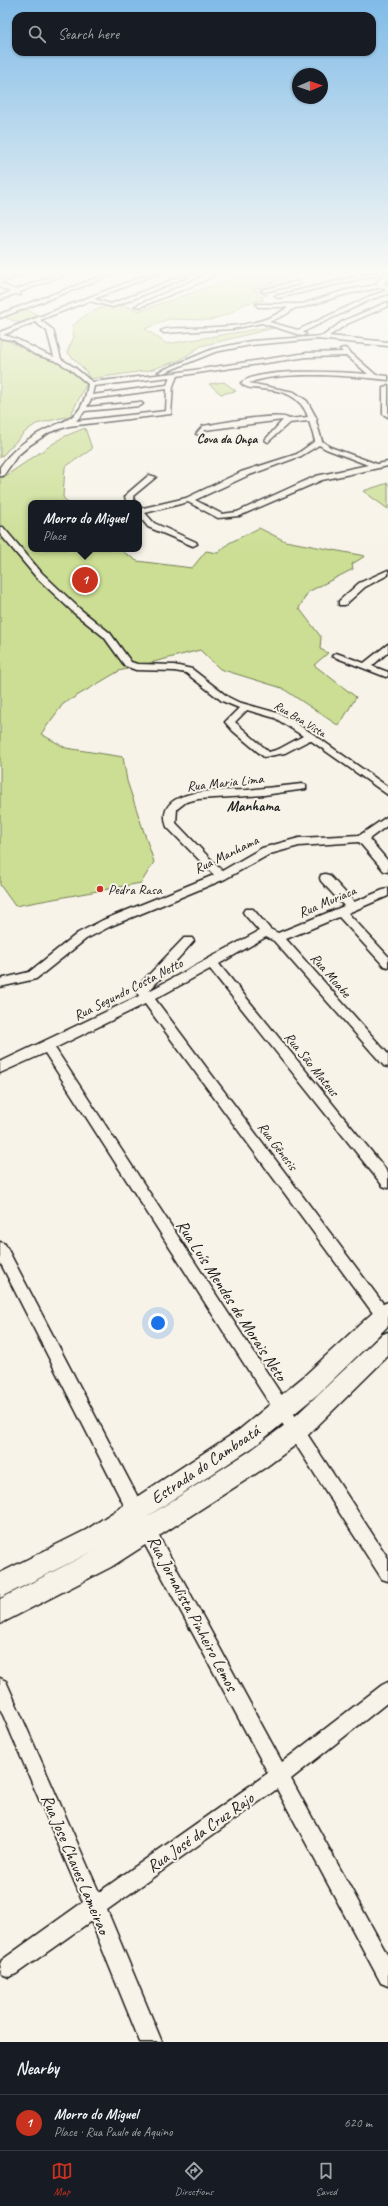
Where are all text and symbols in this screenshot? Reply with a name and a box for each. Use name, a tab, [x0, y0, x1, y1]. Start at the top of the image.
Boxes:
search box	[12, 12, 376, 56]
icon: search	[26, 23, 48, 45]
text: Search here	[58, 25, 119, 44]
north arrow	[292, 68, 328, 104]
district label: Cova da Onça	[197, 431, 258, 447]
popup	[28, 500, 142, 552]
text: Morro do Miguel	[43, 509, 127, 528]
text: Place	[43, 528, 66, 544]
pin: 1	[72, 565, 98, 595]
street label: Rua Boa Vista	[271, 697, 330, 741]
street label: Rua Maria Lima	[186, 770, 265, 795]
district label: Manhama	[227, 797, 281, 816]
street label: Rua Manhama	[191, 831, 262, 877]
place label: Pedra Rasa	[108, 881, 163, 898]
street label: Rua Muriaca	[296, 881, 360, 921]
marker: Pedra Rasa	[95, 884, 105, 894]
street label: Rua Moabe	[307, 950, 355, 1002]
street label: Rua Segundo Costa Netto	[71, 954, 187, 1024]
street label: Rua São Mateus	[281, 1029, 343, 1101]
street label: Rua Gênesis	[254, 1119, 302, 1175]
street label: Rua Luís Mendes de Morais Neto	[172, 1216, 293, 1387]
your location	[148, 1313, 168, 1333]
street label: Estrada do Camboatá	[147, 1419, 265, 1509]
street label: Rua Jornalista Pinheiro Lemos	[143, 1532, 243, 1696]
street label: Rua José da Cruz Rajo	[143, 1787, 259, 1877]
street label: Rua Jose Chaves Lameirao	[37, 1791, 115, 1939]
text: Nearby	[16, 2058, 59, 2079]
text: Morro do Miguel	[54, 2105, 138, 2124]
text: 1	[26, 2115, 32, 2131]
text: 620 m	[344, 2115, 372, 2131]
text: Place · Rua Paulo de Aquino	[54, 2124, 173, 2140]
tab: Map	[51, 2160, 73, 2198]
tab: Directions	[175, 2160, 213, 2198]
tab: Saved	[315, 2160, 337, 2198]

